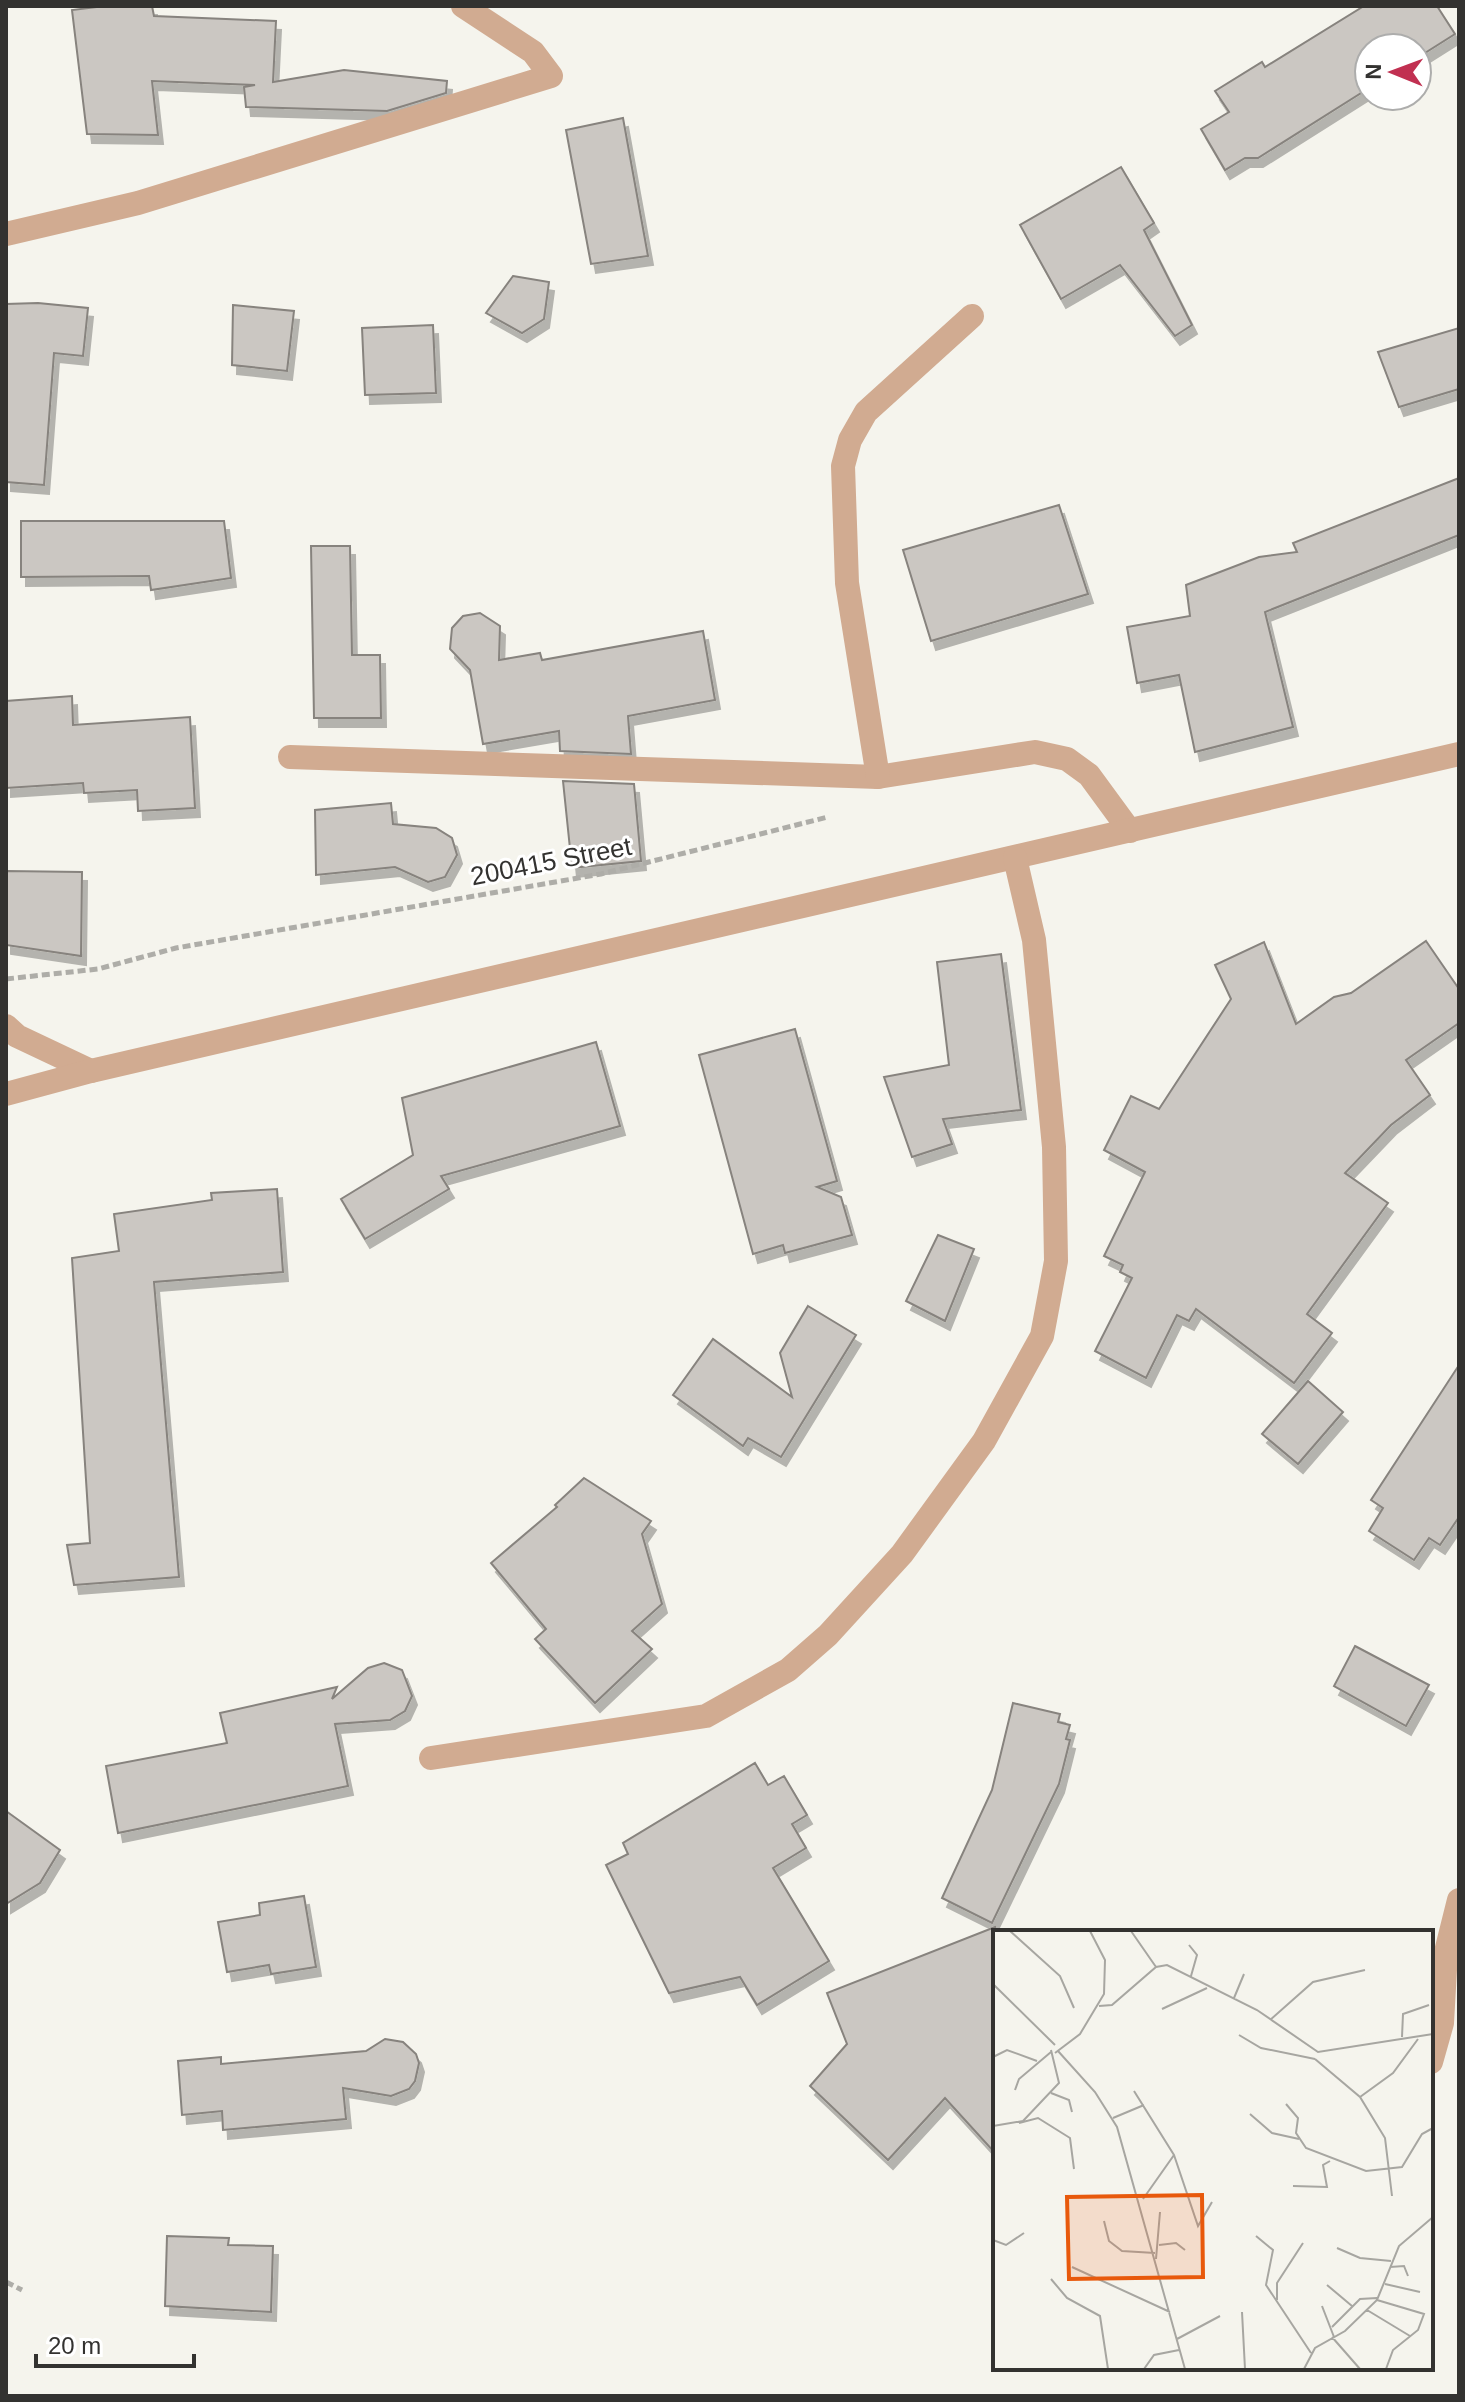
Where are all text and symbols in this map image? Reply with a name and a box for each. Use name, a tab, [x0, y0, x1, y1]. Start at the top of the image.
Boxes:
north arrow	[1353, 32, 1433, 112]
text: N	[1361, 63, 1386, 80]
street label: 200415 Street	[468, 831, 635, 891]
inset map	[993, 1930, 1433, 2370]
scale bar	[36, 2318, 194, 2368]
text: 20 m	[48, 2332, 101, 2359]

